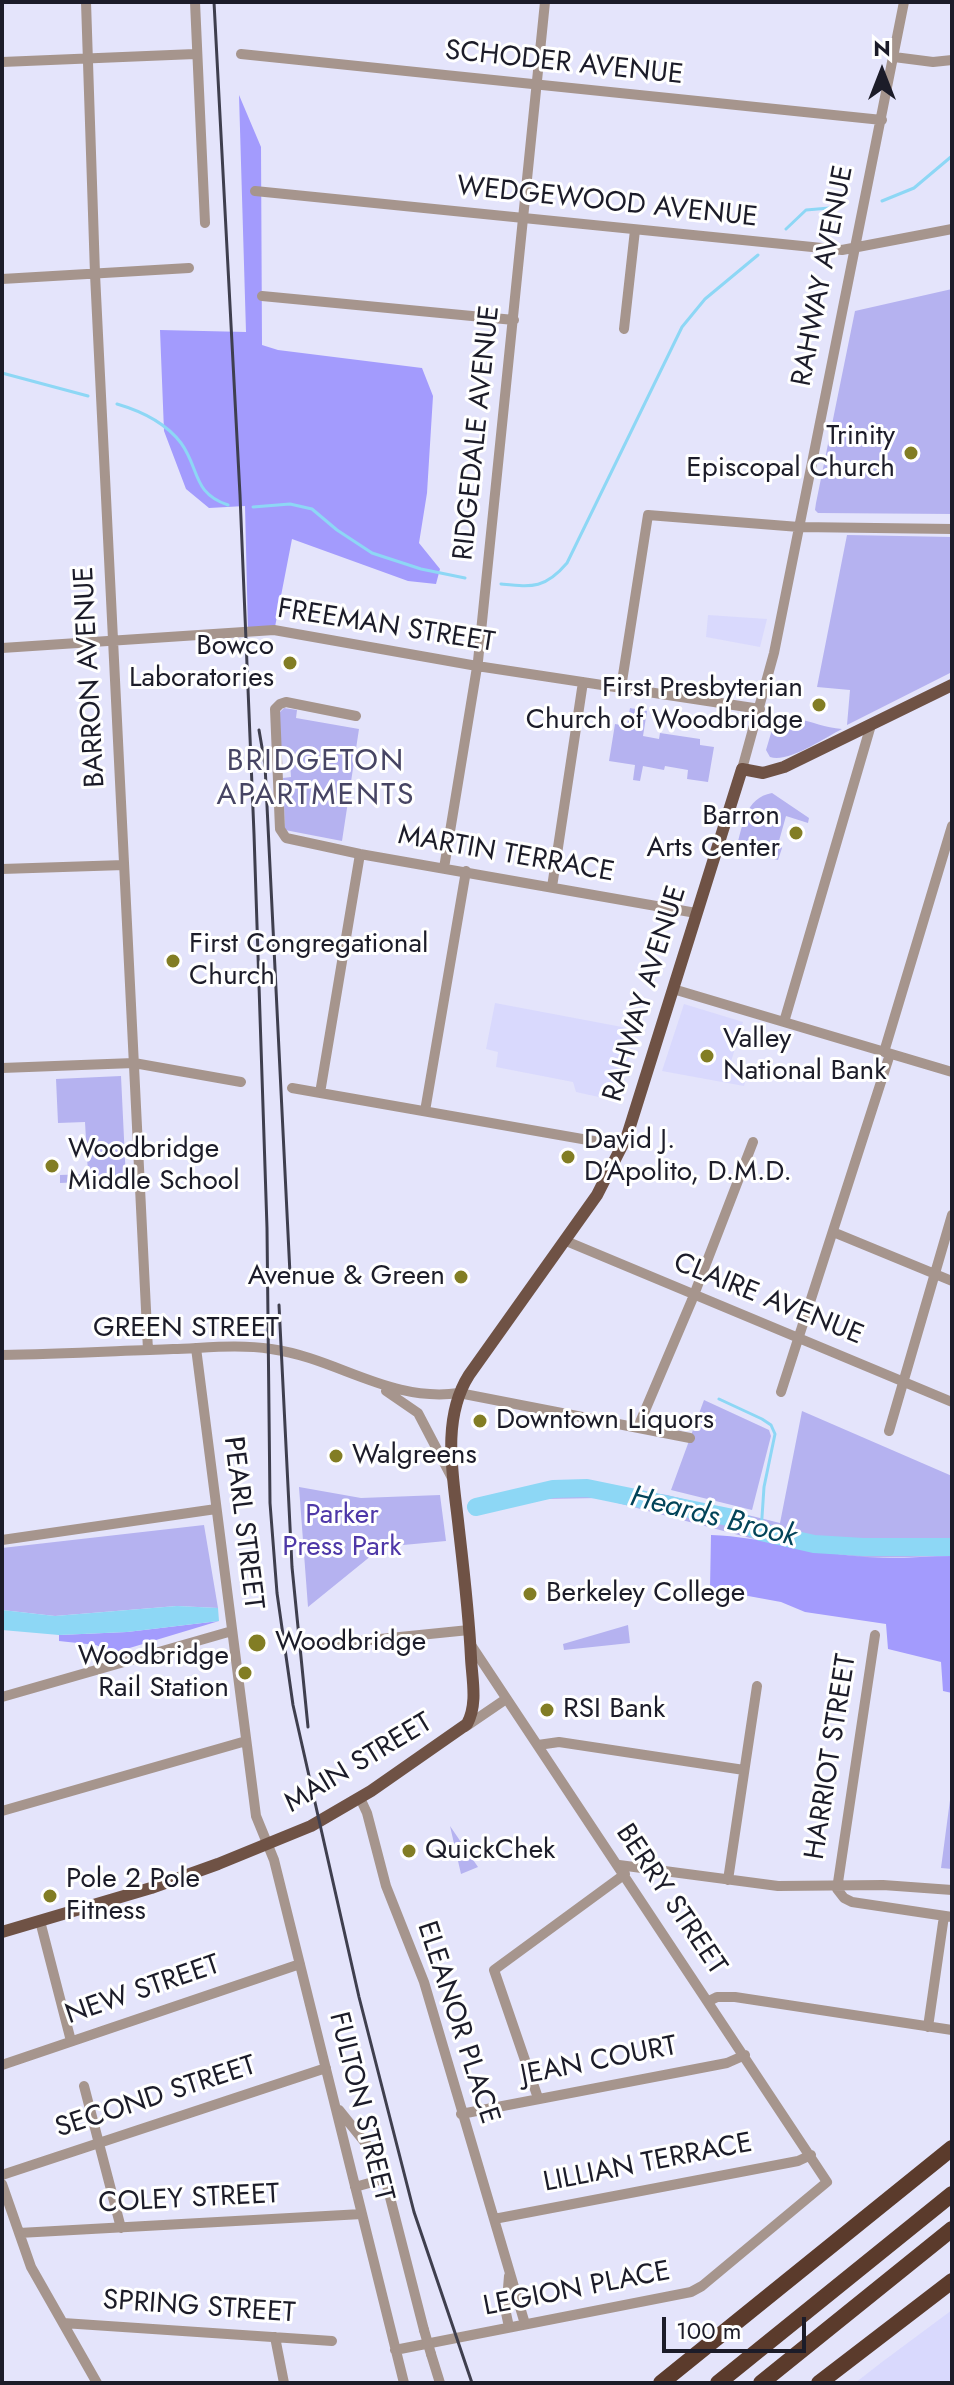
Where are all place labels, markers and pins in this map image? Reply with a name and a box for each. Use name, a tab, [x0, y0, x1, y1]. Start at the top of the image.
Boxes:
place label: Trinity Episcopal Church	[686, 420, 895, 486]
marker: Trinity Episcopal Church	[902, 444, 920, 462]
place label: Bowco Laboratories	[129, 630, 274, 696]
marker: Bowco Laboratories	[281, 654, 299, 672]
place label: First Presbyterian Church of Woodbridge	[526, 672, 803, 738]
marker: First Presbyterian Church of Woodbridge	[810, 696, 828, 714]
place label: Barron Arts Center	[646, 800, 780, 866]
marker: Barron Arts Center	[787, 824, 805, 842]
place label: First Congregational Church	[189, 928, 428, 994]
marker: First Congregational Church	[164, 952, 182, 970]
place label: Valley National Bank	[723, 1023, 887, 1089]
marker: Valley National Bank	[698, 1047, 716, 1065]
place label: David J. D’Apolito, D.M.D.	[584, 1124, 792, 1190]
place label: Woodbridge Middle School	[68, 1133, 240, 1199]
marker: David J. D’Apolito, D.M.D.	[559, 1148, 577, 1166]
marker: Woodbridge Middle School	[43, 1157, 61, 1175]
place label: Avenue & Green	[248, 1260, 445, 1294]
marker: Avenue & Green	[452, 1268, 470, 1286]
place label: Downtown Liquors	[496, 1404, 714, 1438]
marker: Downtown Liquors	[471, 1412, 489, 1430]
place label: Walgreens	[352, 1439, 477, 1473]
marker: Walgreens	[327, 1447, 345, 1465]
place label: Berkeley College	[546, 1577, 745, 1611]
marker: Berkeley College	[521, 1585, 539, 1603]
place label: Woodbridge	[275, 1626, 426, 1660]
marker: Woodbridge	[246, 1632, 268, 1654]
place label: Woodbridge Rail Station	[78, 1640, 229, 1706]
marker: Woodbridge Rail Station	[236, 1664, 254, 1682]
place label: RSI Bank	[563, 1693, 665, 1727]
marker: RSI Bank	[538, 1701, 556, 1719]
place label: QuickChek	[425, 1834, 555, 1868]
marker: QuickChek	[400, 1842, 418, 1860]
place label: Pole 2 Pole Fitness	[66, 1863, 200, 1929]
marker: Pole 2 Pole Fitness	[41, 1887, 59, 1905]

